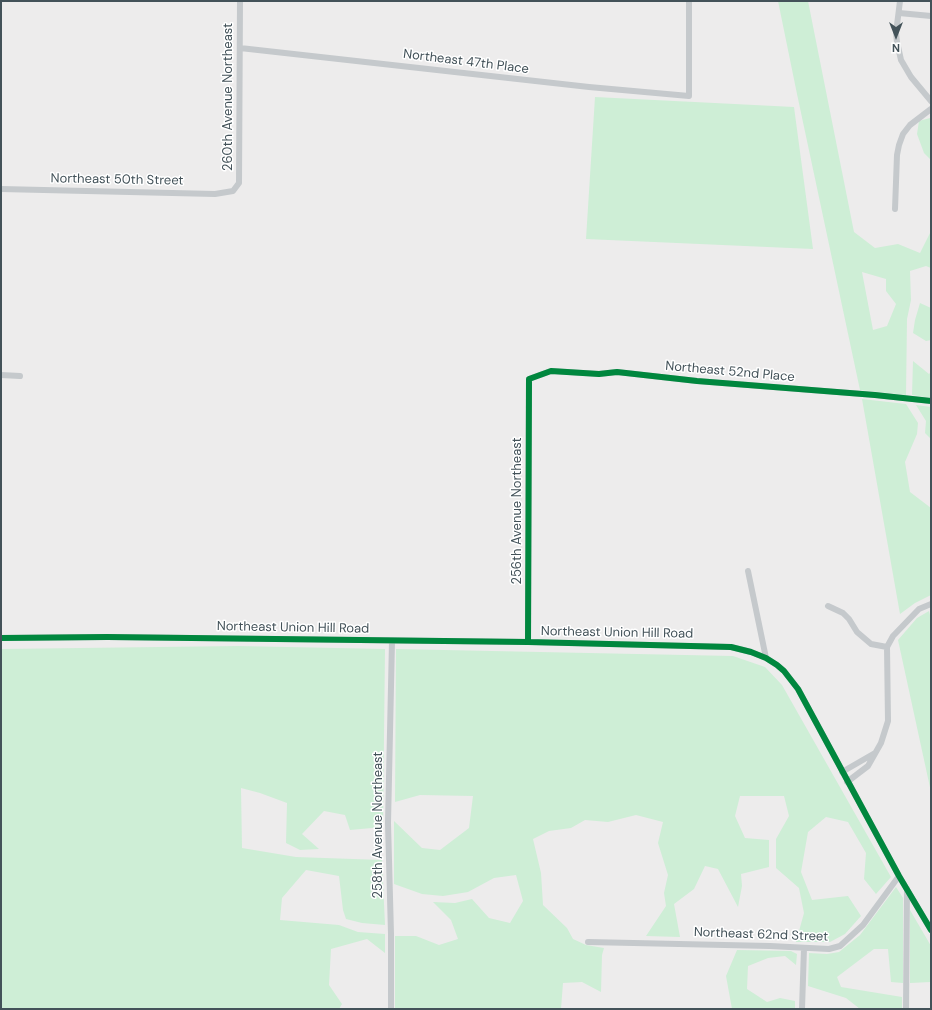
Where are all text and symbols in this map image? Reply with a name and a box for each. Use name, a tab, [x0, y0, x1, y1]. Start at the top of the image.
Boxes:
north arrow	[876, 16, 916, 56]
street label: 260th Avenue Northeast	[221, 23, 237, 171]
text: N	[892, 41, 900, 55]
street label: Northeast 47th Place	[402, 47, 530, 77]
street label: Northeast 50th Street	[50, 171, 184, 189]
street label: Northeast 52nd Place	[665, 359, 795, 385]
street label: 256th Avenue Northeast	[510, 437, 526, 585]
street label: Northeast Union Hill Road	[217, 619, 369, 637]
street label: Northeast Union Hill Road	[541, 624, 693, 642]
street label: 258th Avenue Northeast	[371, 752, 387, 898]
street label: Northeast 62nd Street	[693, 925, 829, 945]

